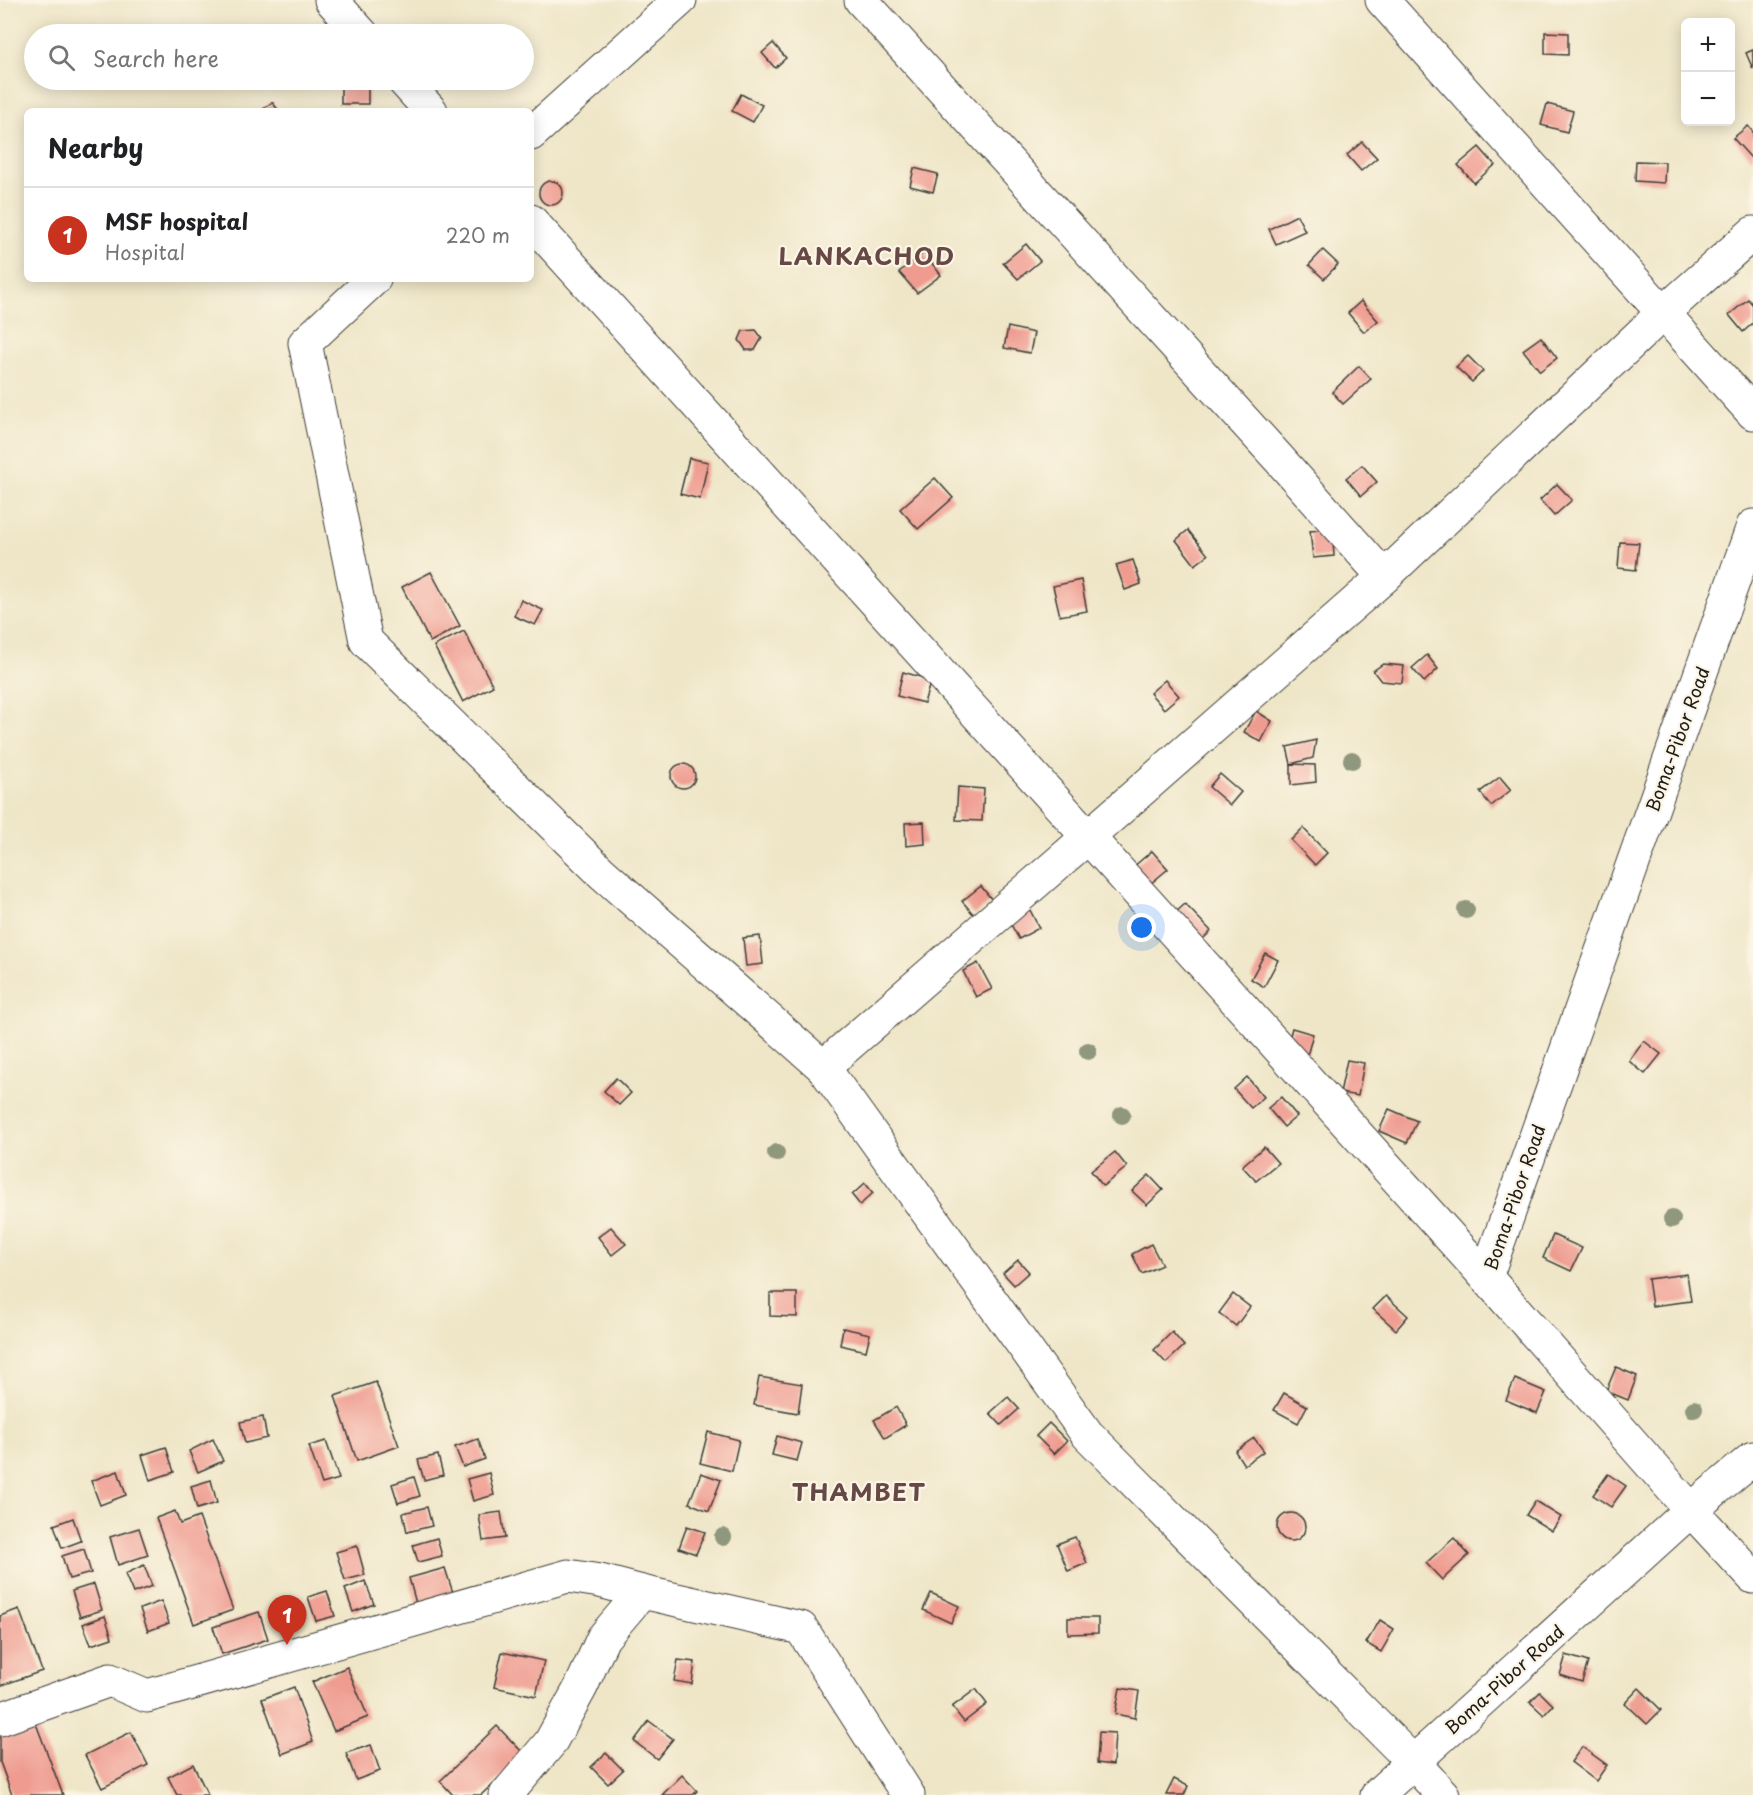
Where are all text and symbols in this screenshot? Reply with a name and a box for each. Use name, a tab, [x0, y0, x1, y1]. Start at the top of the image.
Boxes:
map controls	[1681, 18, 1735, 126]
button: +	[1681, 18, 1735, 72]
search box	[24, 24, 534, 90]
icon: search	[45, 41, 78, 74]
text: Search here	[93, 41, 219, 74]
button: −	[1681, 72, 1735, 126]
text: Nearby	[48, 128, 143, 167]
text: MSF hospital	[105, 204, 248, 237]
text: 1	[63, 220, 72, 250]
text: 220 m	[446, 220, 510, 250]
text: Hospital	[105, 237, 185, 267]
district label: LANKACHOD	[779, 237, 955, 273]
street label: Boma-Pibor Road	[1638, 663, 1716, 815]
your location	[1127, 913, 1156, 942]
street label: Boma-Pibor Road	[1476, 1120, 1552, 1274]
district label: THAMBET	[792, 1473, 926, 1509]
pin: 1	[268, 1596, 306, 1645]
street label: Boma-Pibor Road	[1438, 1618, 1570, 1740]

